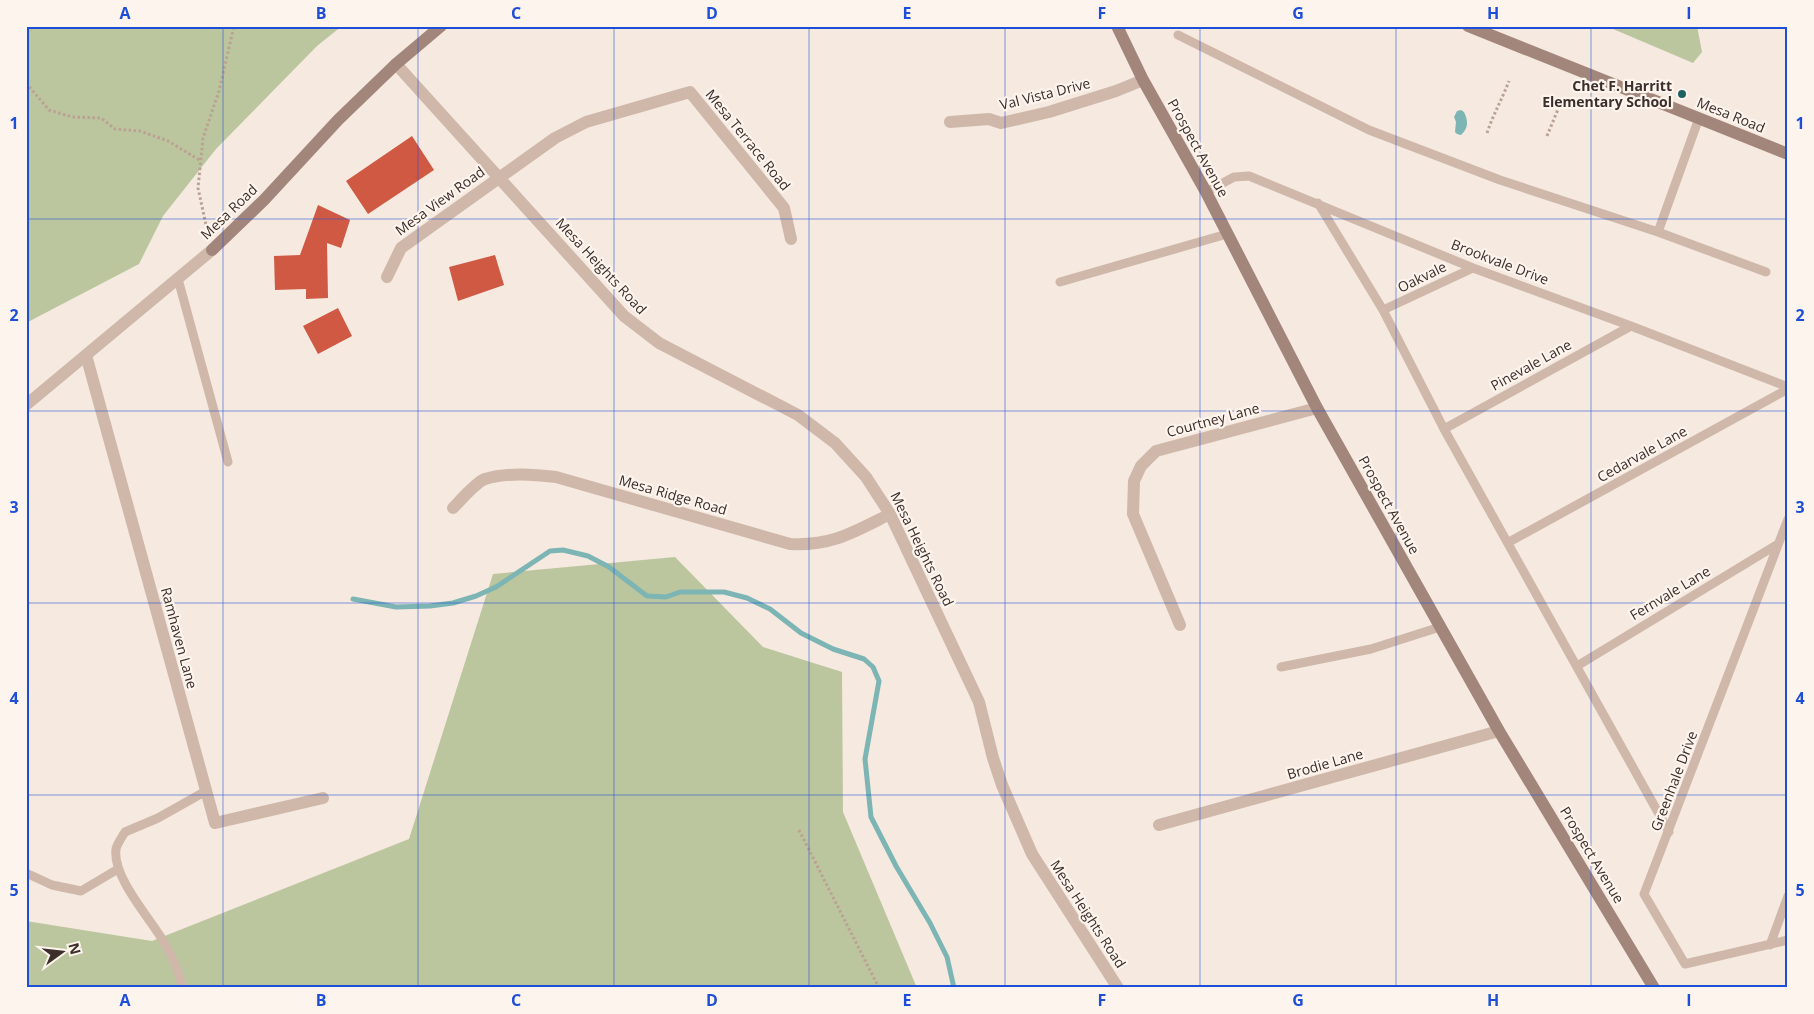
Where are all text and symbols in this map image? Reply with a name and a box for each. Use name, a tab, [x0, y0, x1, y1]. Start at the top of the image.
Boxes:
text: A	[119, 2, 131, 24]
text: B	[316, 2, 326, 24]
text: C	[511, 2, 521, 24]
text: D	[706, 2, 718, 24]
text: E	[903, 2, 912, 24]
text: F	[1098, 2, 1106, 24]
text: G	[1292, 2, 1304, 24]
text: H	[1487, 2, 1499, 24]
text: I	[1686, 2, 1692, 24]
street label: Val Vista Drive	[998, 73, 1092, 114]
place label: Chet F. Harritt Elementary School	[1542, 76, 1672, 111]
street label: Mesa Terrace Road	[702, 85, 795, 194]
marker: Chet F. Harritt Elementary School	[1676, 88, 1688, 100]
street label: Mesa Road	[1694, 92, 1768, 137]
street label: Prospect Avenue	[1164, 95, 1233, 200]
text: 1	[9, 112, 19, 134]
text: 1	[1795, 112, 1805, 134]
street label: Mesa View Road	[391, 162, 488, 239]
street label: Mesa Road	[196, 180, 261, 243]
street label: Mesa Heights Road	[552, 213, 651, 318]
street label: Brookvale Drive	[1449, 234, 1552, 289]
street label: Oakvale	[1394, 257, 1450, 297]
text: 2	[9, 304, 19, 326]
text: 2	[1795, 304, 1805, 326]
street label: Pinevale Lane	[1487, 334, 1575, 395]
street label: Courtney Lane	[1164, 398, 1261, 441]
street label: Cedarvale Lane	[1593, 421, 1690, 486]
street label: Prospect Avenue	[1355, 452, 1424, 557]
street label: Mesa Ridge Road	[617, 470, 729, 519]
street label: Mesa Heights Road	[886, 488, 958, 609]
text: 3	[9, 496, 19, 518]
text: 3	[1795, 496, 1805, 518]
street label: Fernvale Lane	[1626, 561, 1714, 624]
street label: Ramhaven Lane	[157, 585, 202, 691]
text: 4	[9, 687, 19, 709]
text: 4	[1795, 687, 1805, 709]
street label: Greenhale Drive	[1646, 728, 1701, 834]
street label: Brodie Lane	[1285, 744, 1365, 783]
street label: Prospect Avenue	[1556, 803, 1629, 907]
street label: Mesa Heights Road	[1046, 856, 1130, 971]
text: 5	[9, 879, 19, 901]
text: 5	[1795, 879, 1805, 901]
north arrow	[38, 926, 88, 976]
text: N	[64, 941, 86, 956]
text: A	[119, 989, 131, 1011]
text: B	[316, 989, 326, 1011]
text: C	[511, 989, 521, 1011]
text: D	[706, 989, 718, 1011]
text: E	[903, 989, 912, 1011]
text: F	[1098, 989, 1106, 1011]
text: G	[1292, 989, 1304, 1011]
text: H	[1487, 989, 1499, 1011]
text: I	[1686, 989, 1692, 1011]

